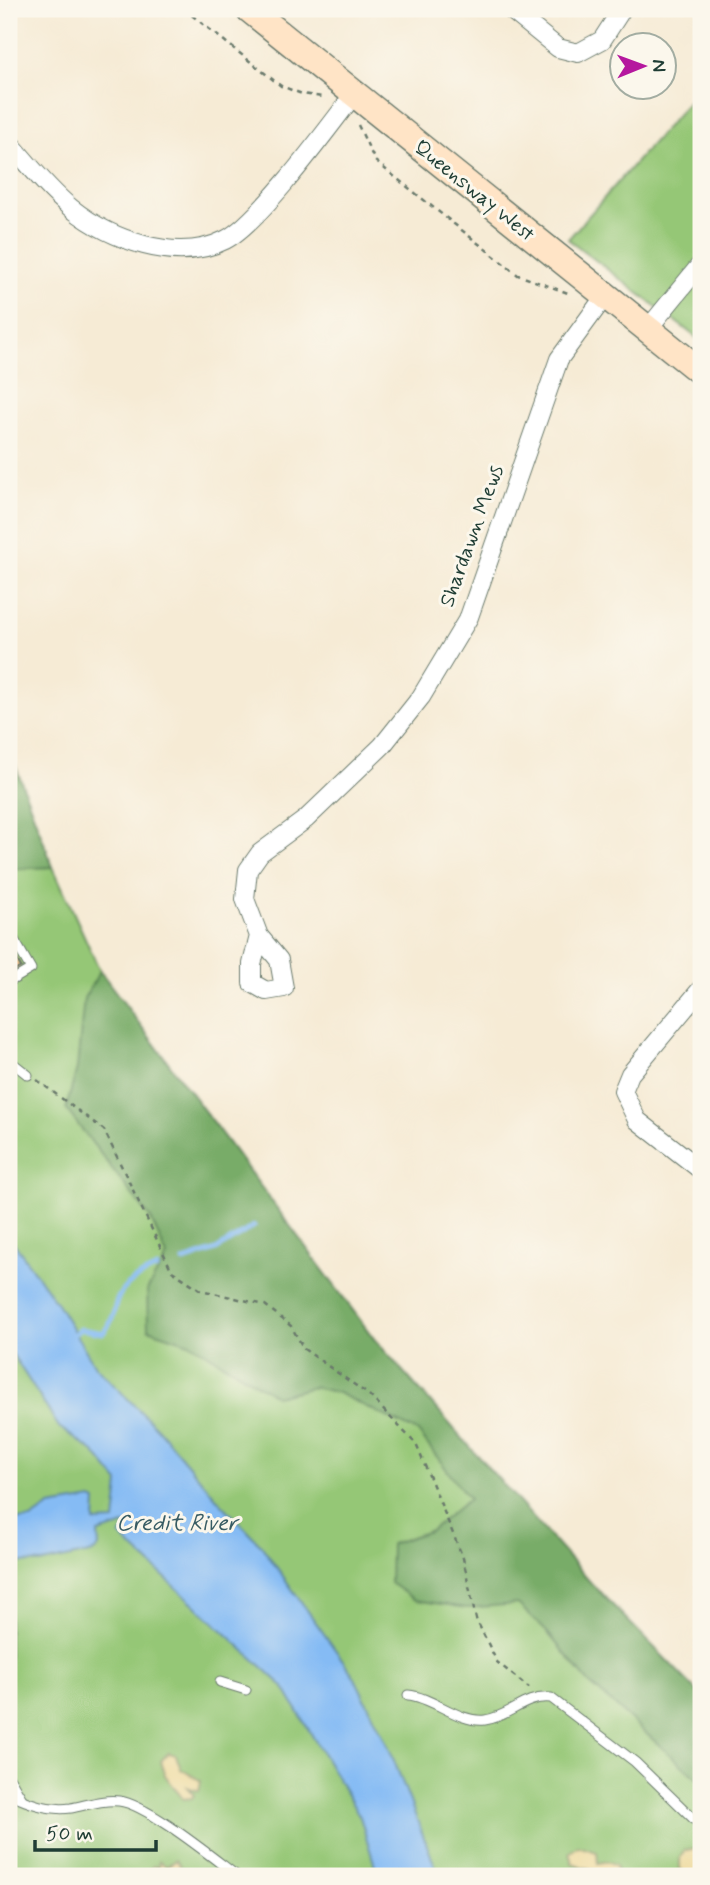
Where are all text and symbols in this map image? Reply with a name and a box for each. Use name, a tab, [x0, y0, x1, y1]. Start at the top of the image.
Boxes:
north arrow	[608, 32, 678, 102]
text: N	[646, 59, 671, 72]
street label: Queensway West	[408, 134, 541, 249]
street label: Shardawn Mews	[433, 461, 511, 611]
water label: Credit River	[116, 1509, 240, 1539]
scale bar	[35, 1808, 156, 1852]
text: 50 m	[46, 1820, 93, 1848]

